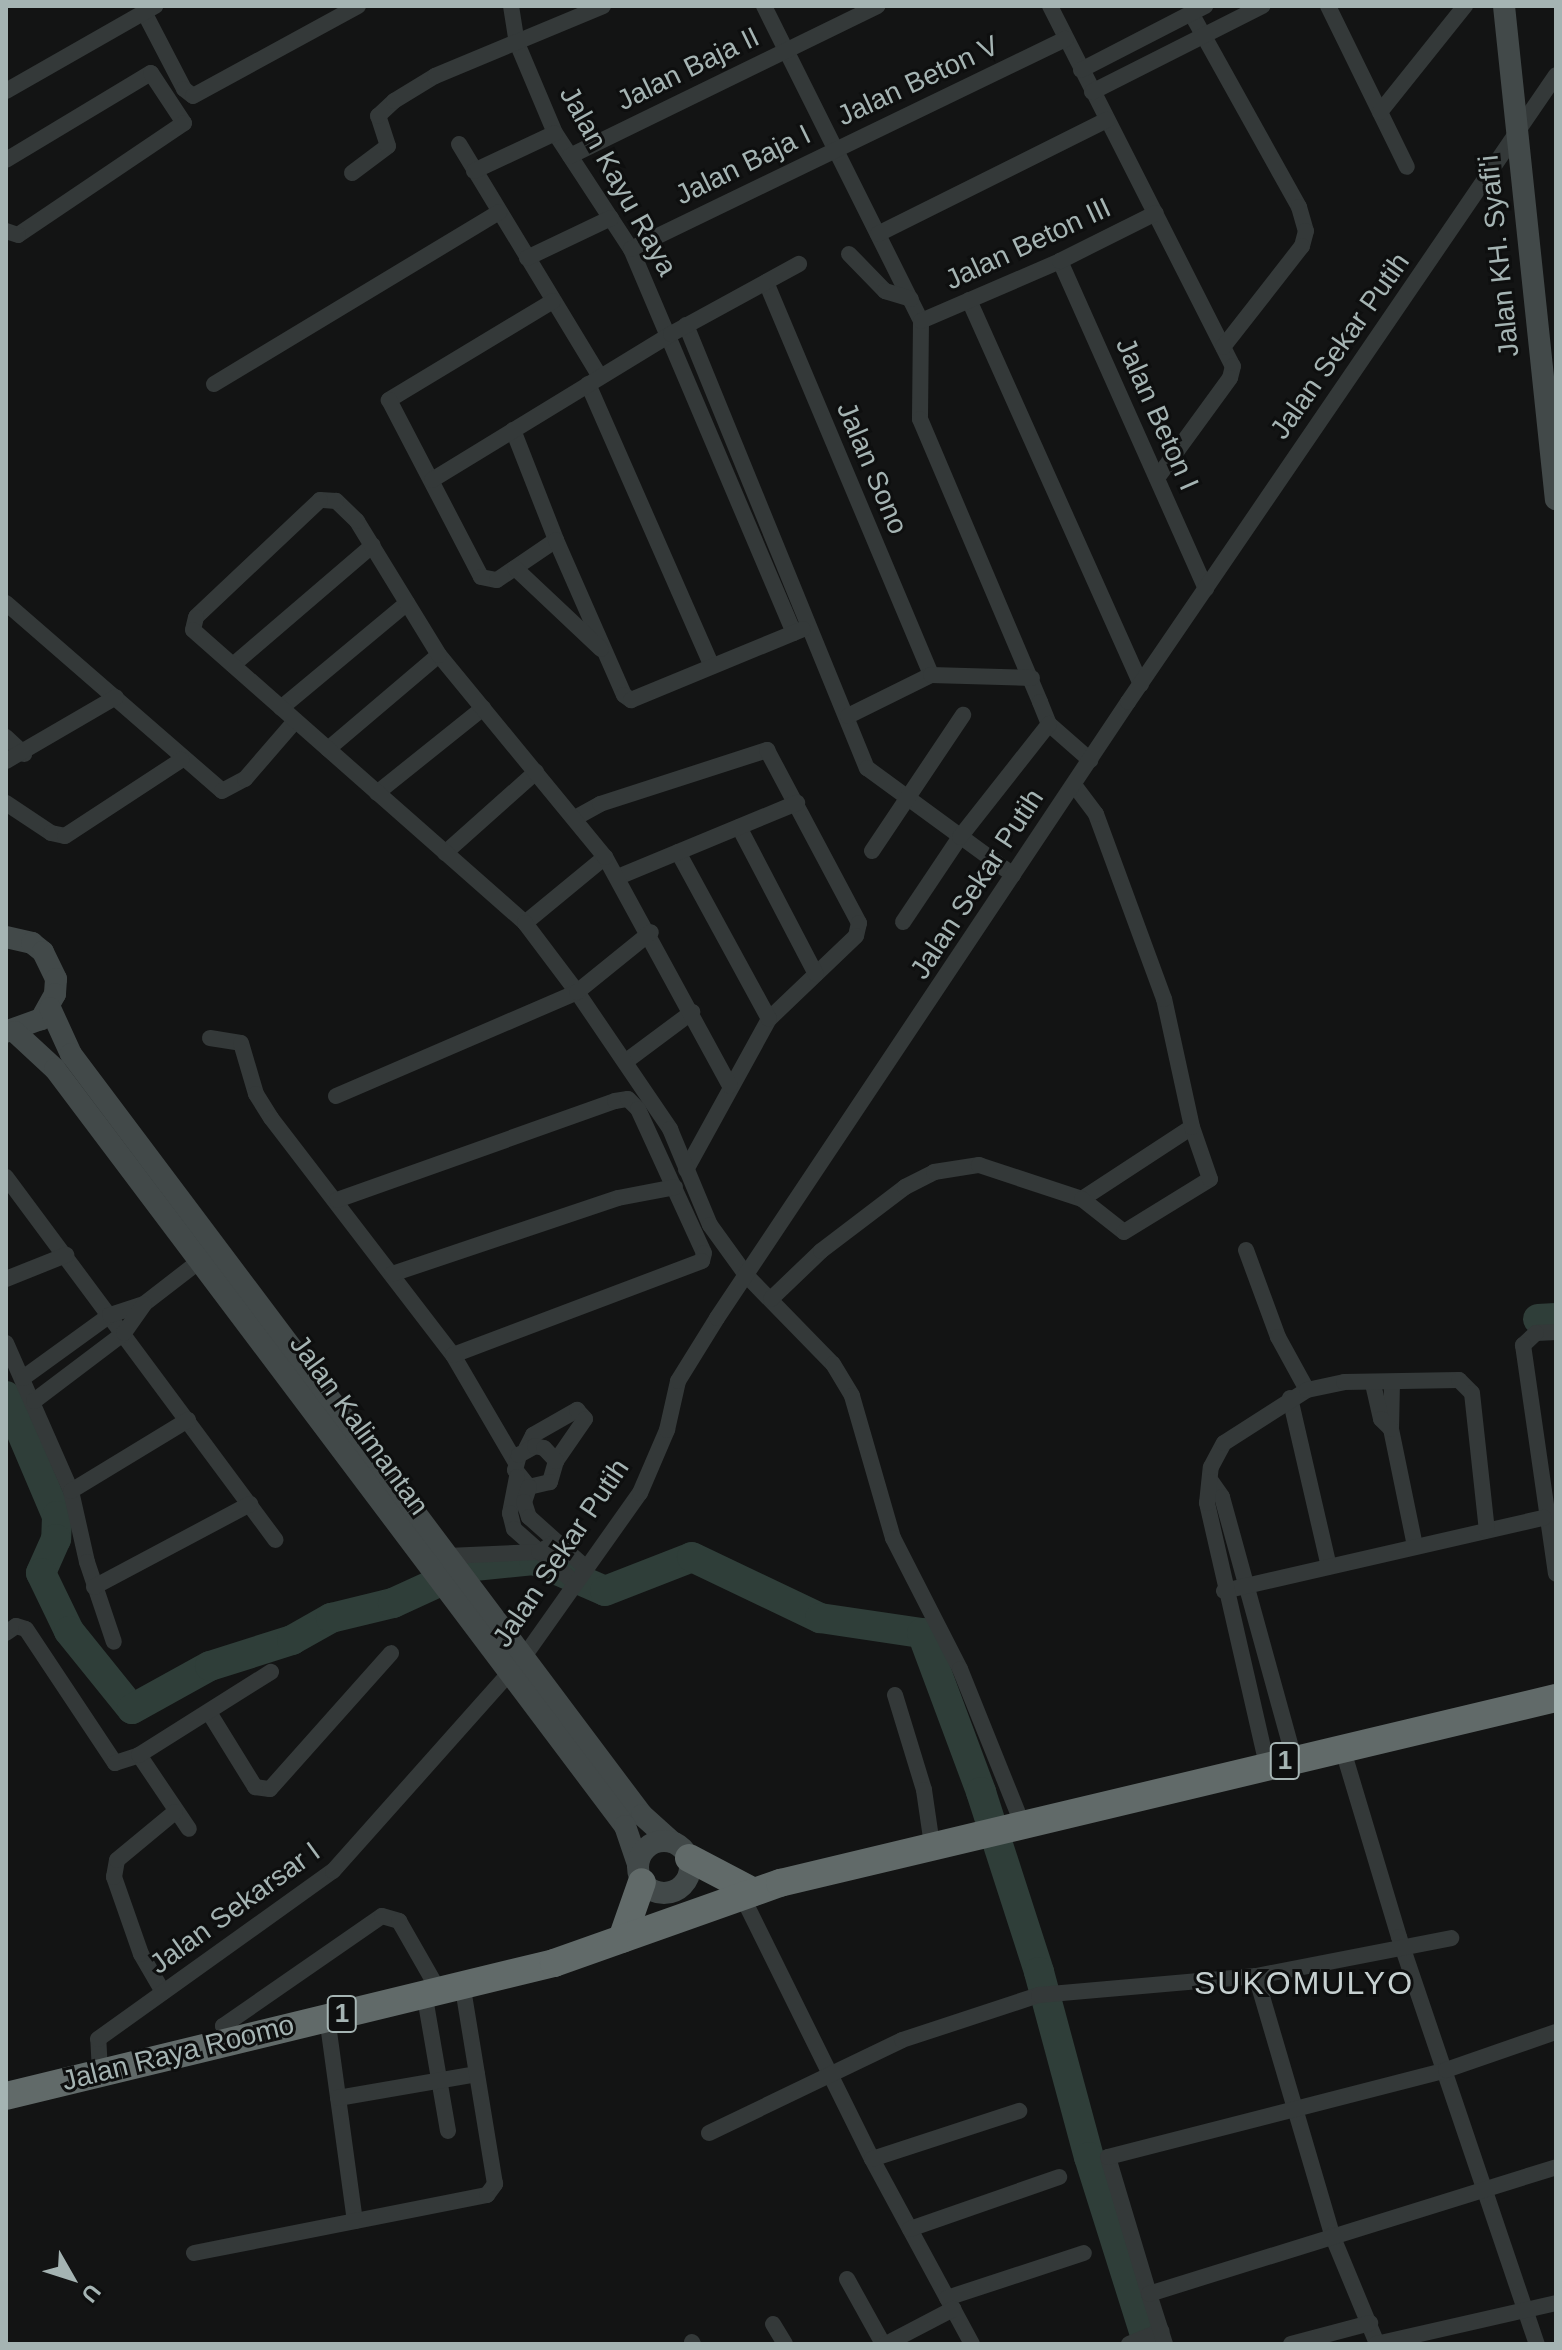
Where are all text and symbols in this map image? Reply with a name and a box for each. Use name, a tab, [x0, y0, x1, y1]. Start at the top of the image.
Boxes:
street label: Jalan Baja II	[611, 20, 765, 118]
street label: Jalan Beton V	[832, 29, 1004, 133]
street label: Jalan Kayu Raya	[552, 80, 684, 282]
street label: Jalan Baja I	[670, 118, 816, 212]
street label: Jalan KH. Syafi'i	[1472, 153, 1526, 359]
street label: Jalan Beton III	[940, 191, 1116, 297]
street label: Jalan Sekar Putih	[1263, 246, 1417, 446]
street label: Jalan Beton I	[1108, 333, 1206, 495]
street label: Jalan Sono	[829, 397, 915, 539]
street label: Jalan Sekar Putih	[903, 783, 1051, 985]
street label: Jalan Kalimantan	[282, 1328, 436, 1522]
street label: Jalan Sekar Putih	[486, 1453, 636, 1653]
road number: 1	[1269, 1739, 1301, 1783]
street label: Jalan Sekarsar I	[143, 1835, 327, 1981]
district label: SUKOMULYO	[1194, 1964, 1414, 2002]
road number: 1	[326, 1992, 358, 2036]
street label: Jalan Raya Roomo	[58, 2008, 298, 2098]
north arrow	[32, 2238, 112, 2318]
text: U	[76, 2279, 106, 2307]

